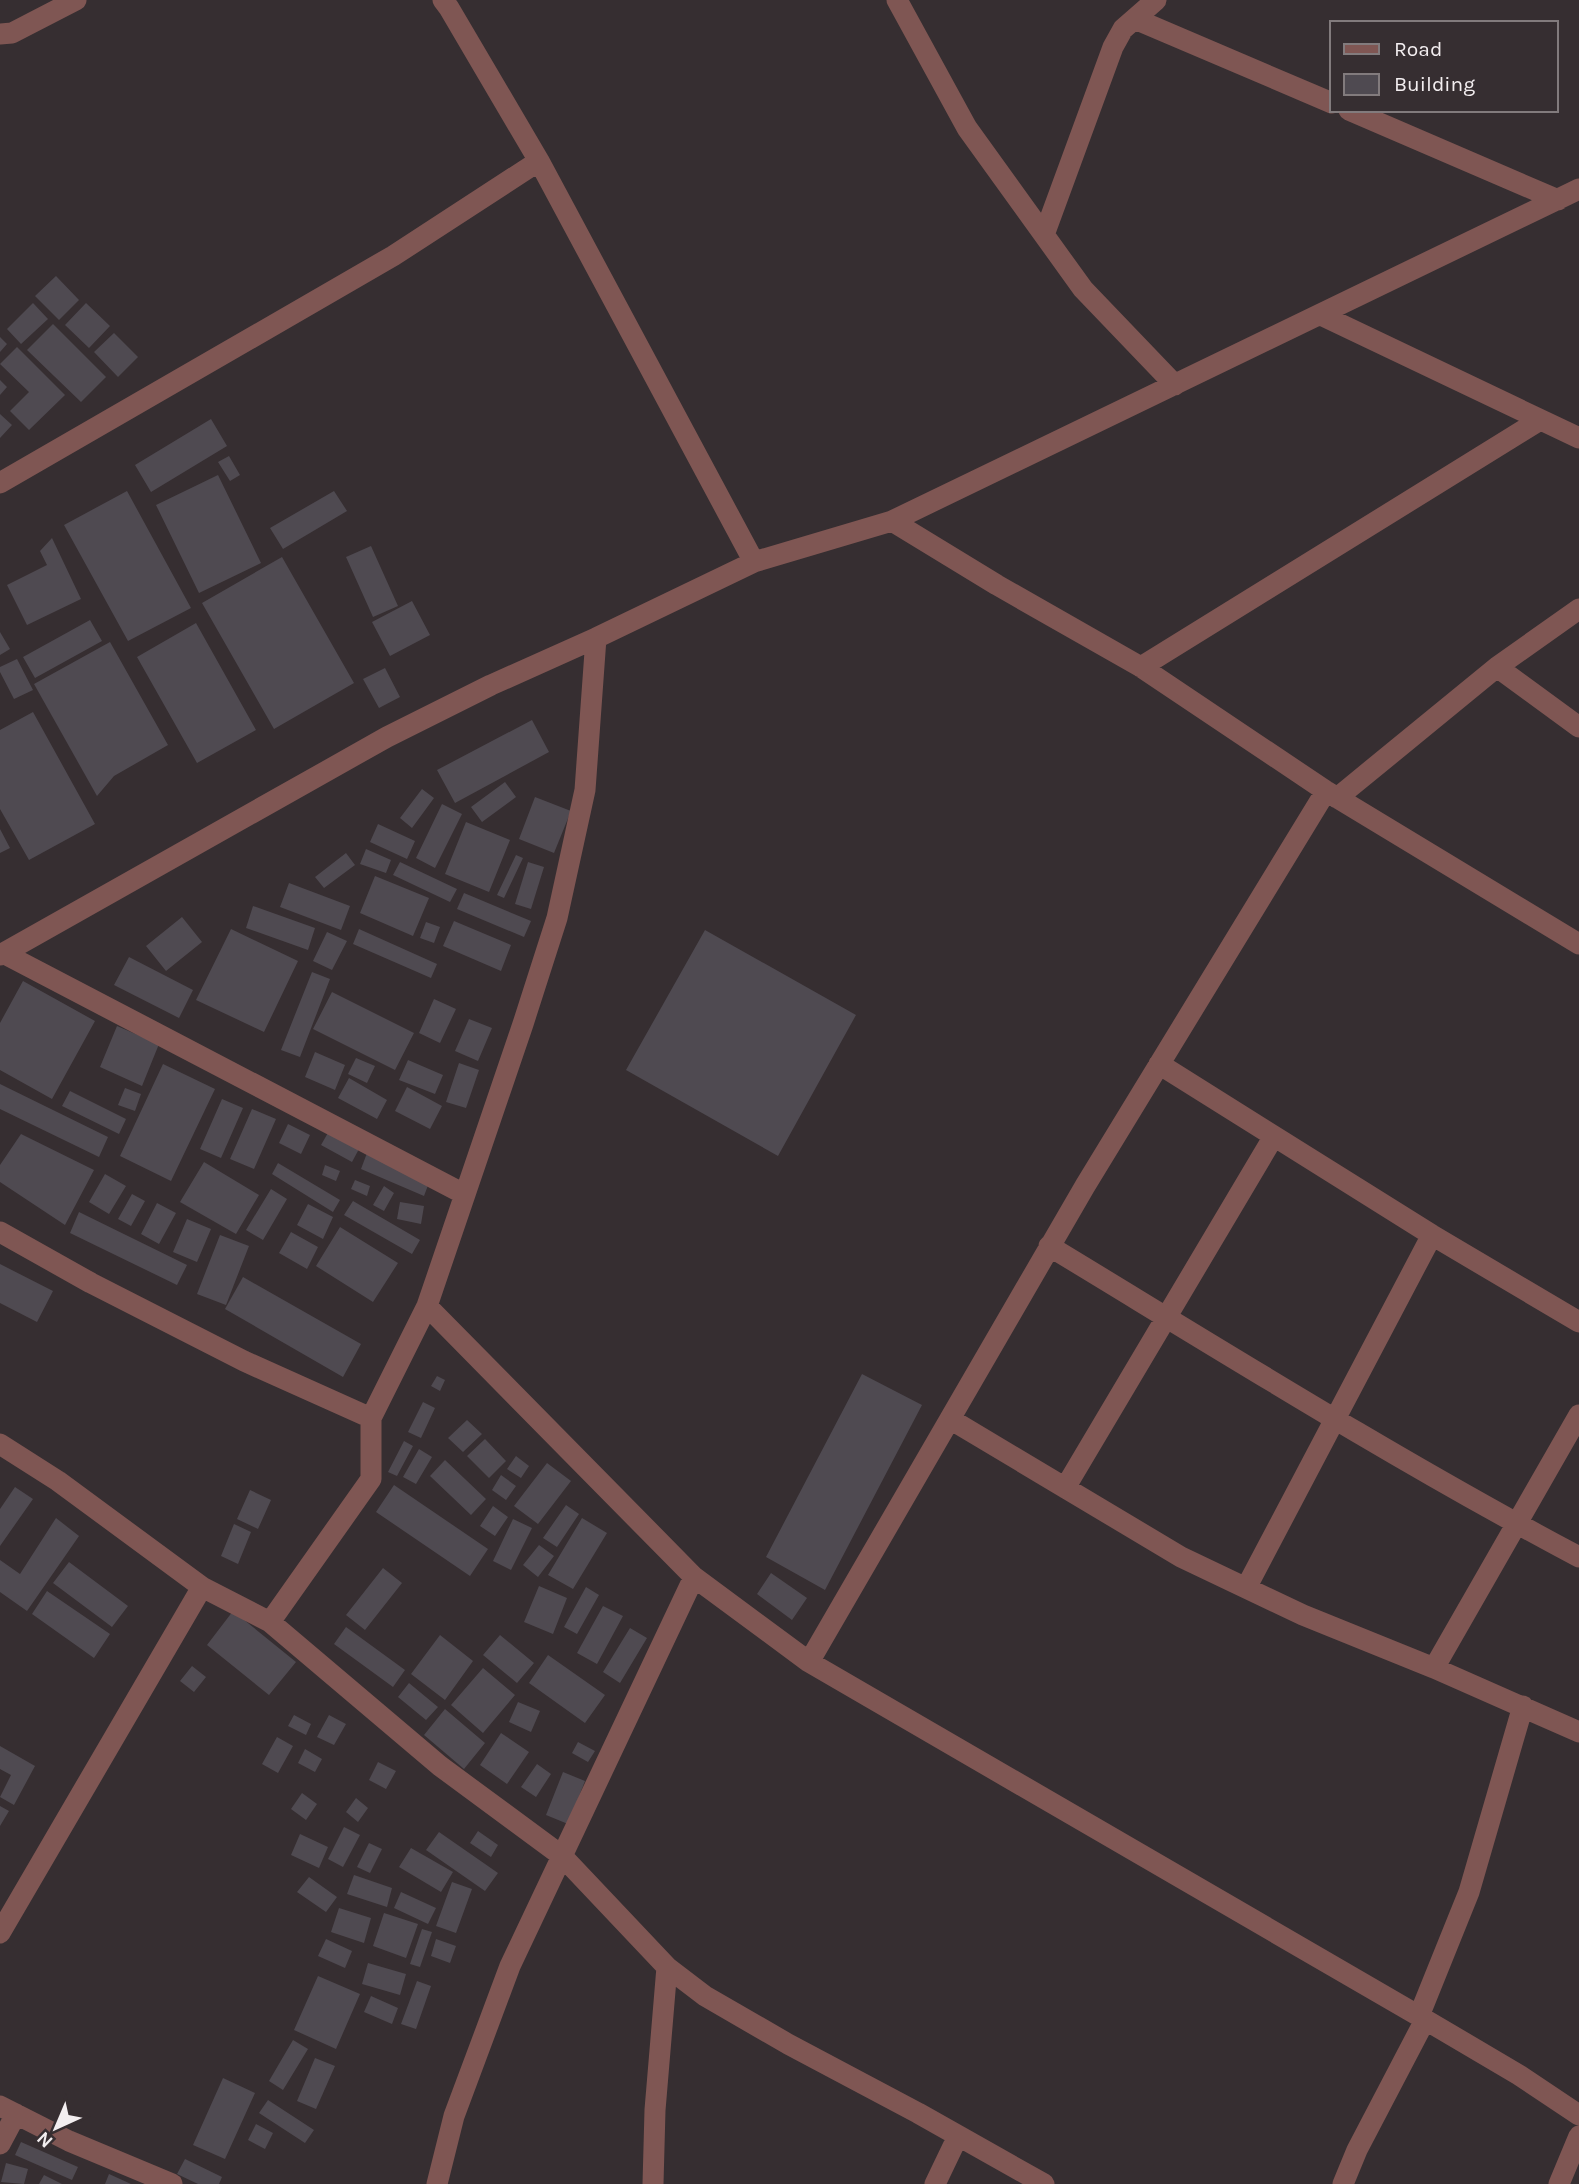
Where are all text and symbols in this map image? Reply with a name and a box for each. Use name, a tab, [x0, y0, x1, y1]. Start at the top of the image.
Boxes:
legend	[1330, 21, 1558, 112]
text: Road	[1394, 37, 1442, 61]
text: Building	[1394, 72, 1475, 96]
north arrow	[21, 2093, 91, 2163]
text: N	[32, 2127, 57, 2152]

